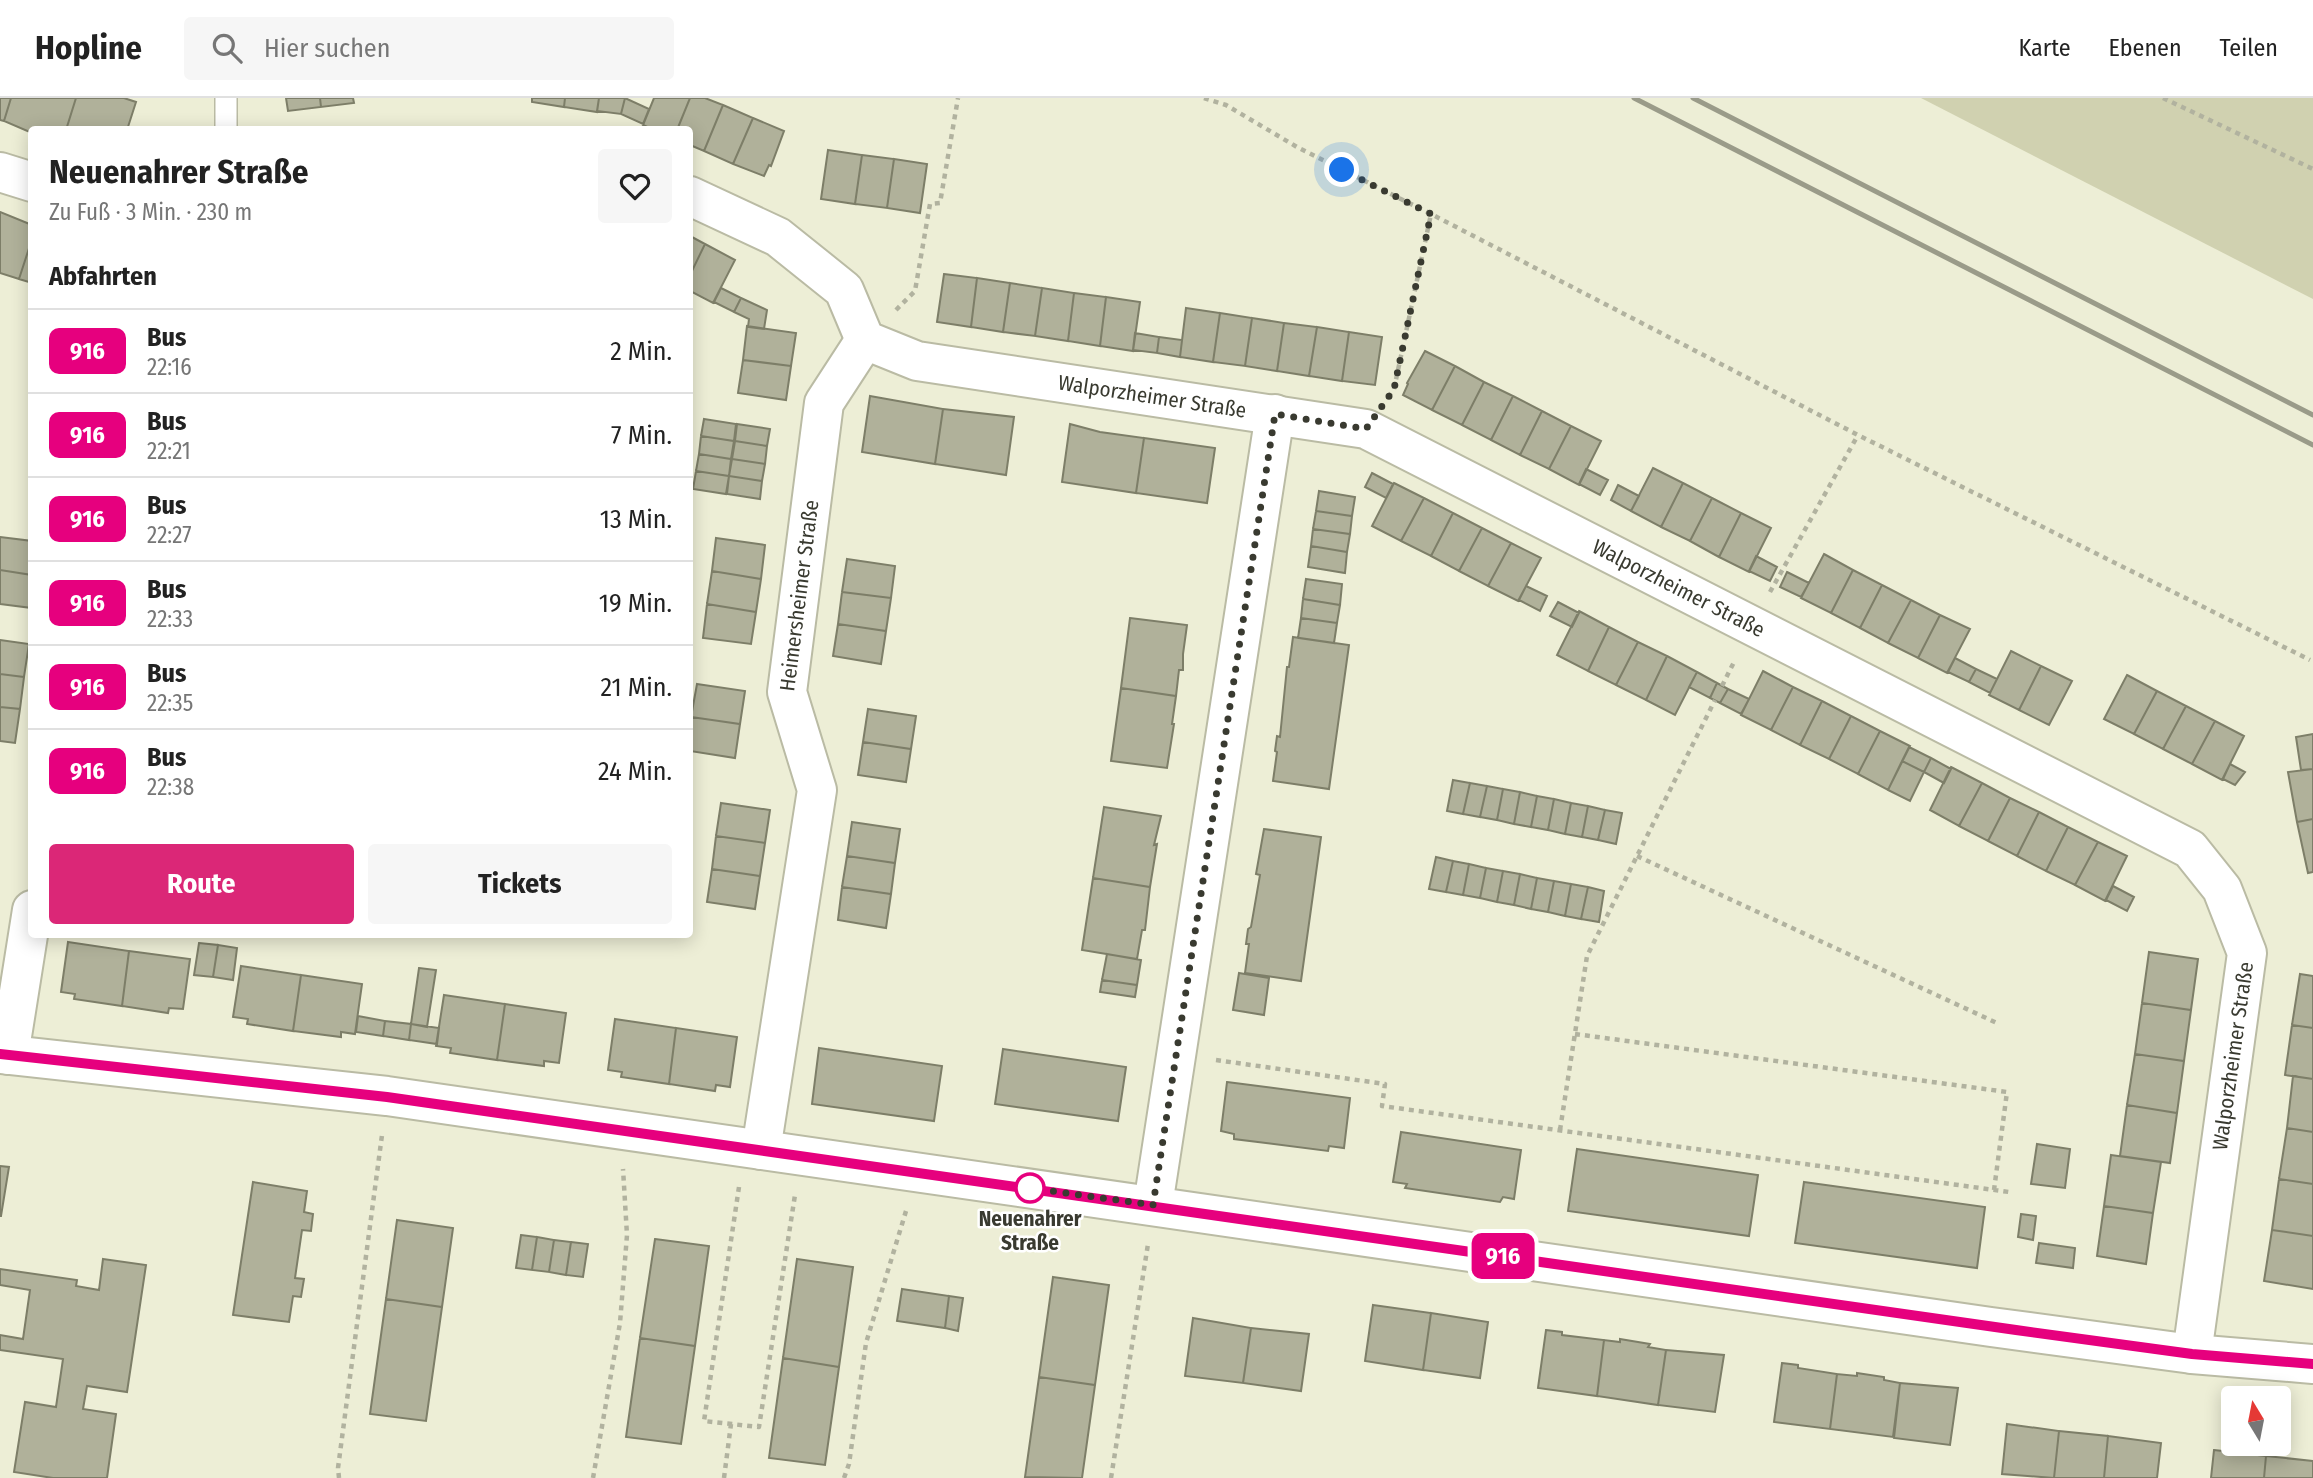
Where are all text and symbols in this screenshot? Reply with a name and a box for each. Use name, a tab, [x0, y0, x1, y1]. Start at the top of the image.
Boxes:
search box	[184, 17, 674, 80]
text: Hopline	[35, 28, 142, 68]
icon: search	[208, 29, 246, 67]
text: Hier suchen	[264, 33, 390, 64]
text: Karte	[2019, 34, 2071, 62]
text: Ebenen	[2109, 34, 2182, 62]
text: Teilen	[2220, 34, 2278, 62]
button: heart	[598, 149, 672, 223]
text: Neuenahrer Straße	[49, 152, 308, 192]
your location	[1324, 152, 1359, 187]
text: Zu Fuß · 3 Min. · 230 m	[49, 198, 252, 226]
text: Abfahrten	[49, 261, 157, 292]
text: Bus	[147, 322, 186, 353]
text: 2 Min.	[610, 336, 672, 367]
text: 916	[70, 337, 105, 365]
text: 22:16	[147, 353, 192, 381]
street label: Walporzheimer Straße	[1056, 370, 1248, 424]
text: Bus	[147, 406, 186, 437]
text: 7 Min.	[611, 420, 672, 451]
text: 916	[70, 421, 105, 449]
text: 22:21	[147, 437, 191, 465]
text: Bus	[147, 490, 186, 521]
street label: Heimersheimer Straße	[774, 499, 824, 693]
text: 13 Min.	[600, 504, 672, 535]
text: 916	[70, 505, 105, 533]
text: 22:27	[147, 521, 191, 549]
street label: Walporzheimer Straße	[1588, 534, 1769, 643]
text: Bus	[147, 574, 186, 605]
text: 19 Min.	[599, 588, 672, 619]
text: 916	[70, 589, 105, 617]
text: 22:33	[147, 605, 193, 633]
text: Bus	[147, 658, 186, 689]
text: 21 Min.	[601, 672, 672, 703]
text: 916	[70, 673, 105, 701]
text: 22:35	[147, 689, 193, 717]
text: Bus	[147, 742, 186, 773]
text: 24 Min.	[598, 756, 672, 787]
text: 916	[70, 757, 105, 785]
text: 22:38	[147, 773, 194, 801]
button: Route	[49, 844, 354, 924]
button: Tickets	[368, 844, 672, 924]
street label: Walporzheimer Straße	[2207, 960, 2259, 1152]
marker: Neuenahrer Straße	[1015, 1173, 1045, 1203]
place label: Neuenahrer Straße	[979, 1206, 1082, 1256]
line badge: 916	[1463, 1233, 1543, 1279]
text: 916	[1486, 1242, 1520, 1270]
north arrow	[2221, 1386, 2291, 1456]
map controls	[2221, 1386, 2291, 1456]

